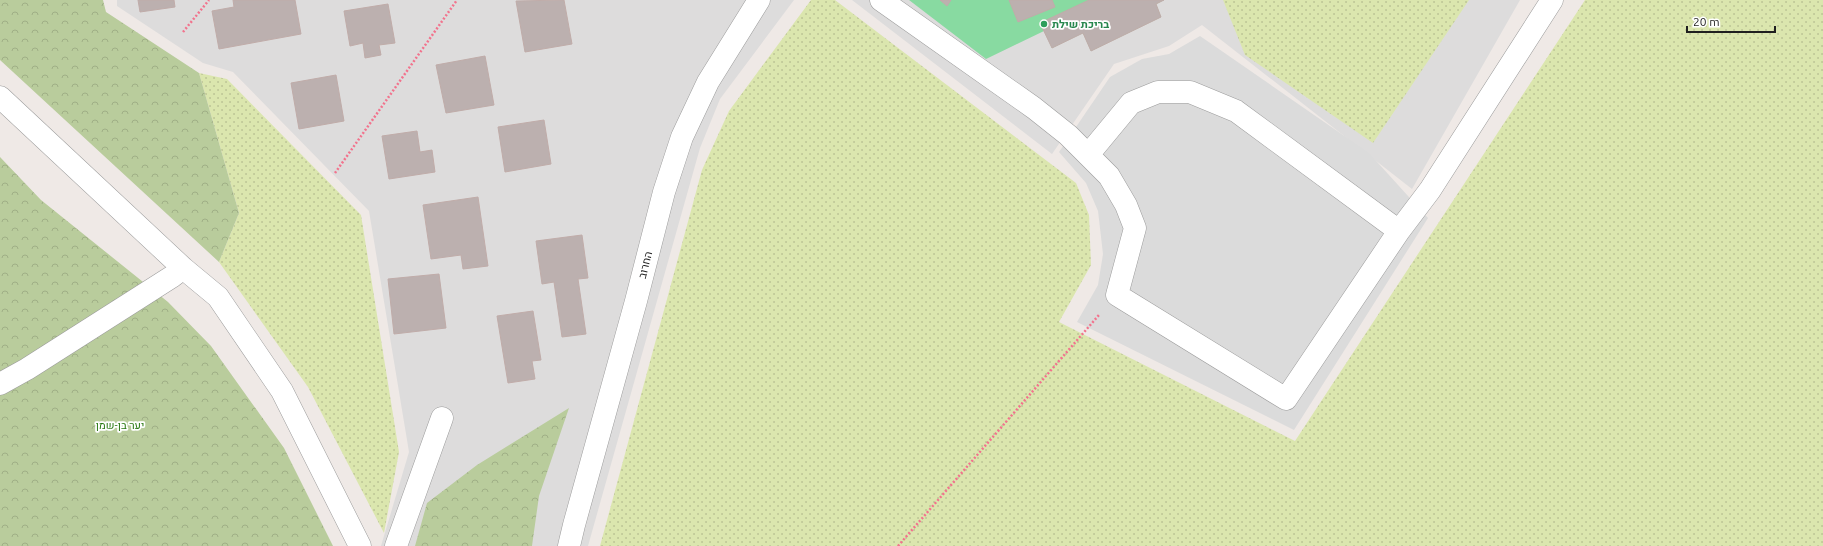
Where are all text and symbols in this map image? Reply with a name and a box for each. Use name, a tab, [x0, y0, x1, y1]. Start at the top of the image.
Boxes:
scale bar	[1687, 8, 1775, 34]
text: 20 m	[1693, 15, 1720, 28]
place label: בריכת שילת	[1052, 18, 1109, 30]
marker: בריכת שילת	[1039, 19, 1049, 29]
street label: החרוב	[636, 250, 654, 280]
park label: יער בן-שמן	[96, 419, 144, 431]

